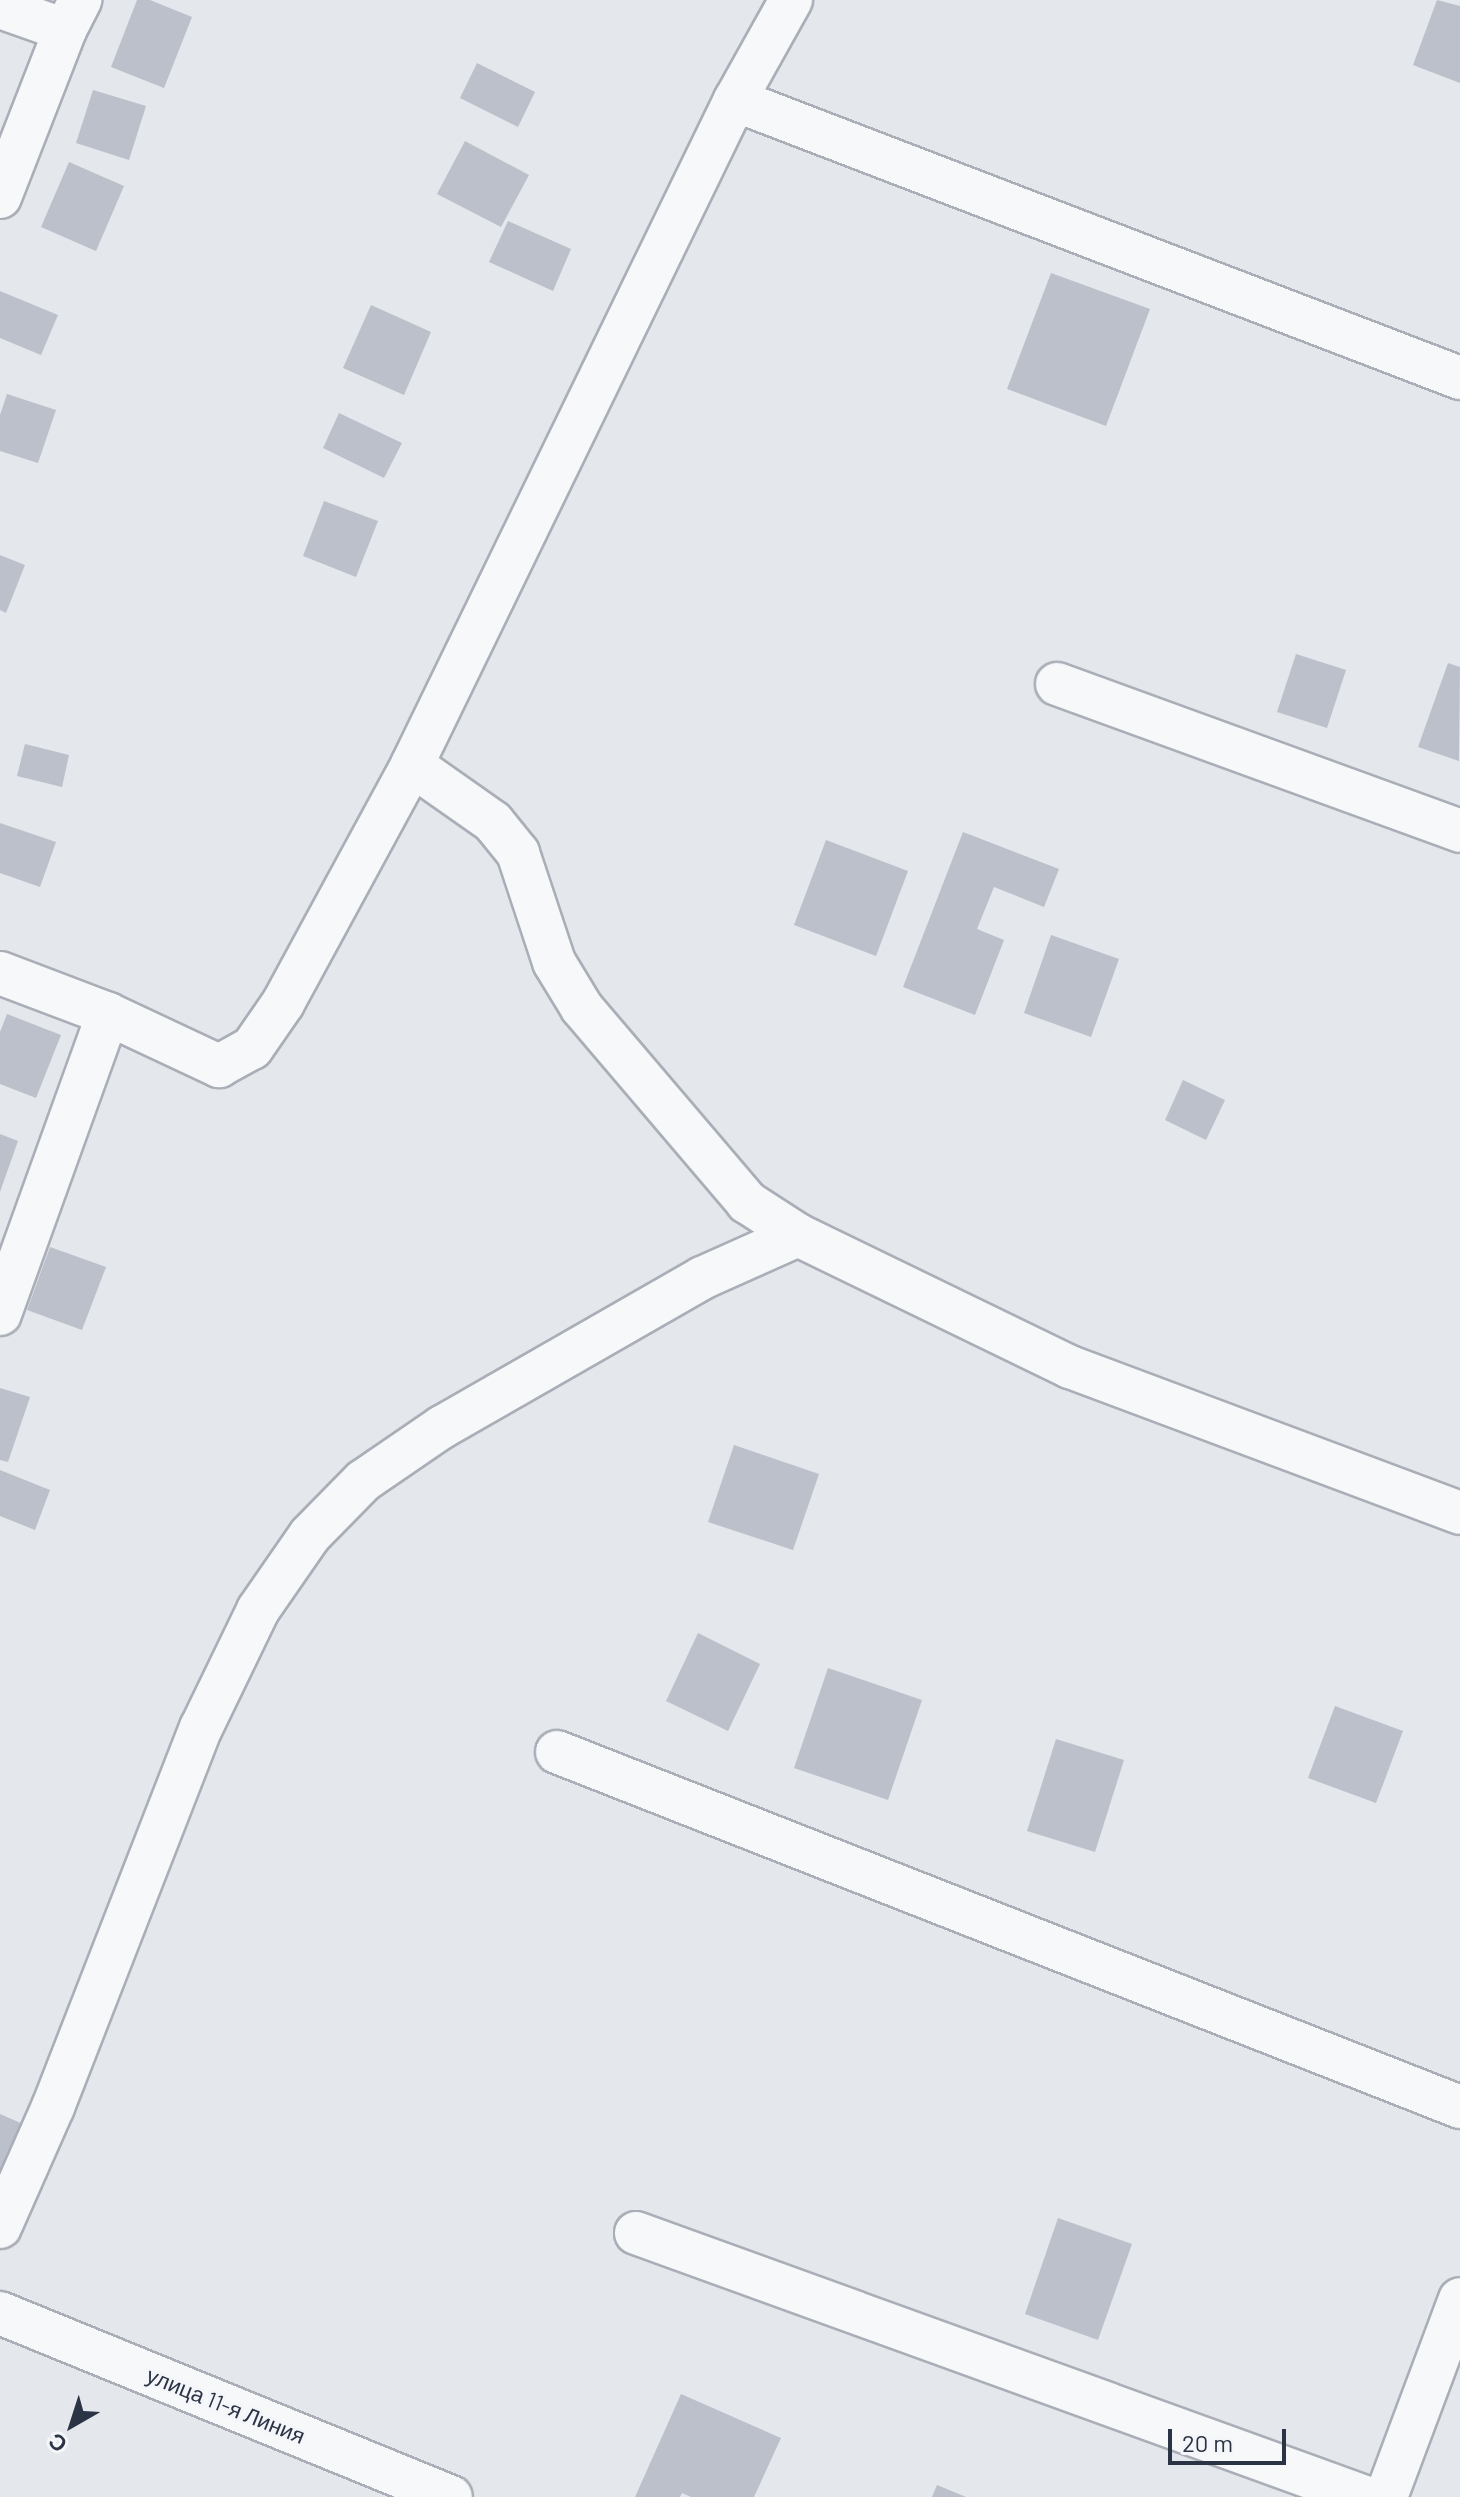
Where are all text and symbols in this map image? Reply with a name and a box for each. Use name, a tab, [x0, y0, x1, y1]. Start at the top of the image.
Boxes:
street label: улица 11-я Линия	[143, 2361, 309, 2449]
north arrow	[32, 2385, 112, 2465]
scale bar	[1172, 2413, 1290, 2463]
text: 20 m	[1182, 2428, 1233, 2457]
text: С	[43, 2429, 71, 2459]

